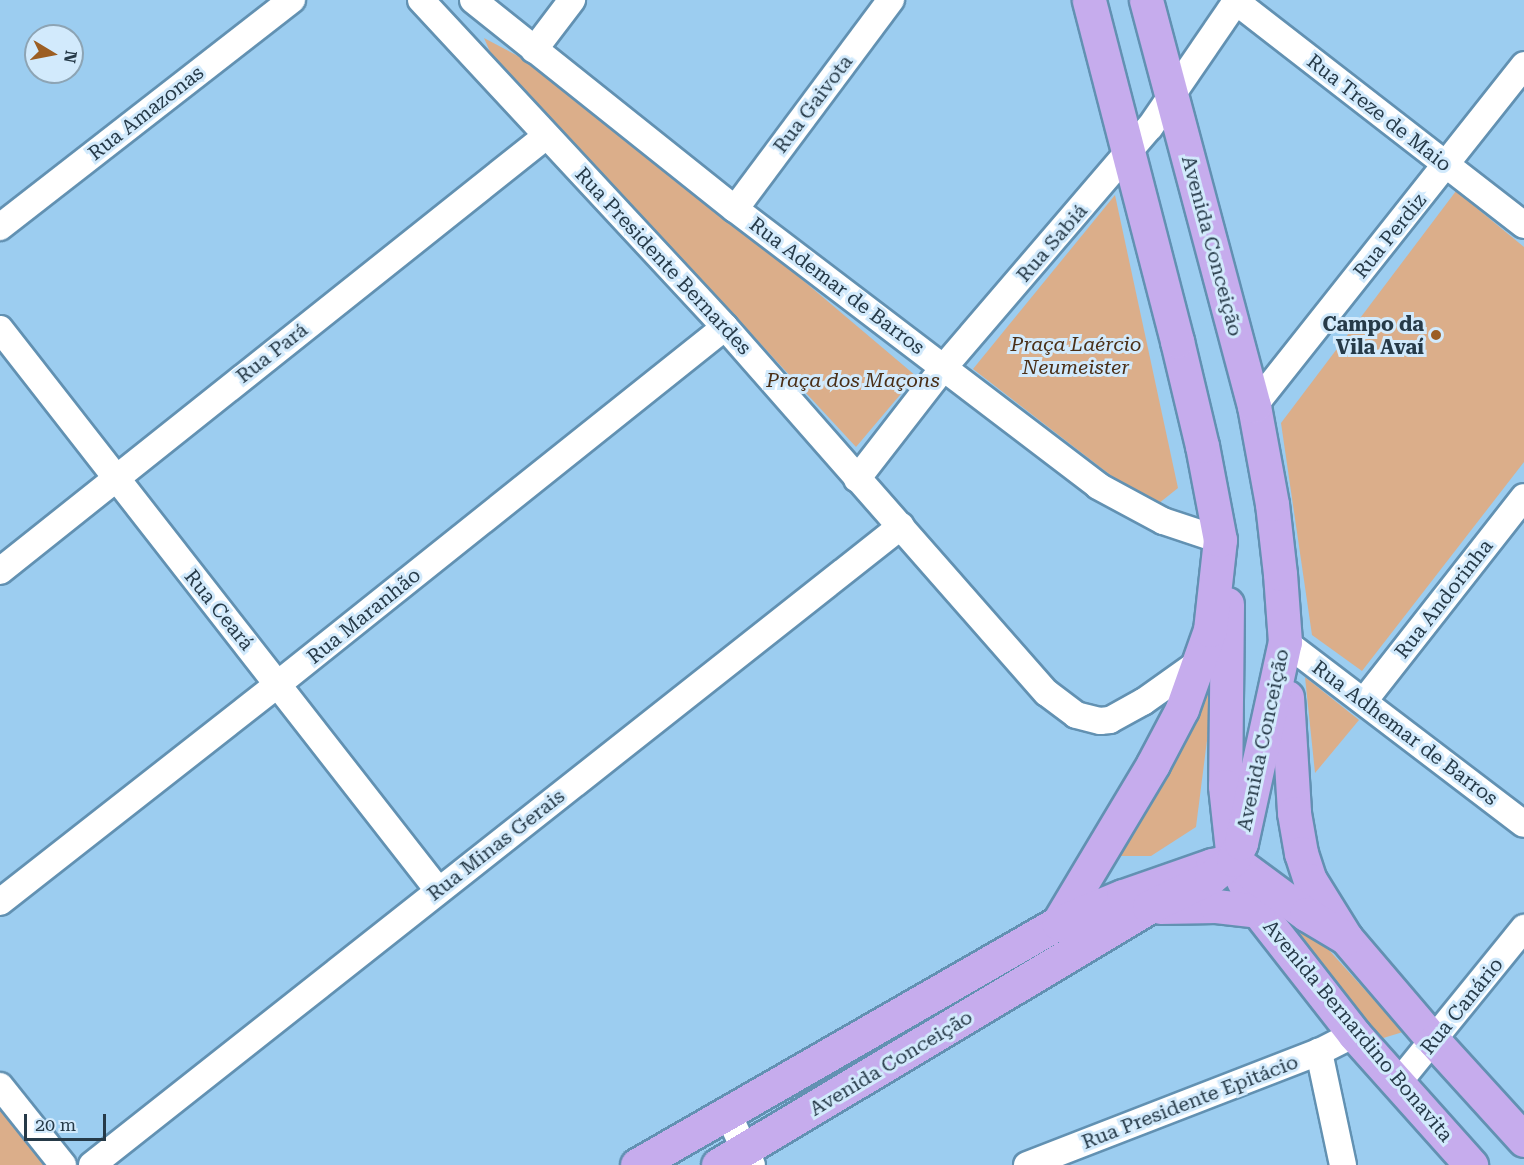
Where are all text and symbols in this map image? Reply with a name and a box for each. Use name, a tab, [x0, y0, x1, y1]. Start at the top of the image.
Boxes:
north arrow	[24, 24, 84, 84]
text: N	[60, 49, 81, 65]
street label: Rua Treze de Maio	[1302, 49, 1456, 177]
street label: Rua Gaivota	[768, 50, 858, 158]
street label: Rua Amazonas	[84, 60, 208, 166]
street label: Avenida Conceição	[1176, 153, 1248, 339]
street label: Rua Presidente Bernardes	[570, 162, 756, 360]
street label: Rua Perdiz	[1349, 189, 1431, 283]
street label: Rua Sabiá	[1012, 199, 1092, 287]
street label: Rua Ademar de Barros	[745, 212, 929, 360]
place label: Campo da Vila Avaí	[1322, 312, 1424, 359]
street label: Rua Pará	[232, 318, 312, 388]
marker: Campo da Vila Avaí	[1429, 328, 1443, 342]
park label: Praça Laércio Neumeister	[1010, 333, 1142, 380]
park label: Praça dos Maçons	[766, 368, 940, 392]
street label: Rua Andorinha	[1390, 535, 1498, 663]
street label: Rua Maranhão	[302, 563, 426, 669]
street label: Rua Ceará	[179, 565, 259, 655]
street label: Avenida Conceição	[1232, 647, 1294, 833]
street label: Rua Adhemar de Barros	[1308, 655, 1502, 811]
street label: Rua Minas Gerais	[423, 784, 569, 906]
street label: Avenida Bernardino Bonavita	[1258, 915, 1458, 1147]
street label: Rua Canário	[1416, 953, 1508, 1059]
street label: Avenida Conceição	[805, 1005, 977, 1121]
street label: Rua Presidente Epitácio	[1078, 1050, 1302, 1154]
scale bar	[27, 1102, 110, 1140]
text: 20 m	[35, 1114, 76, 1135]

